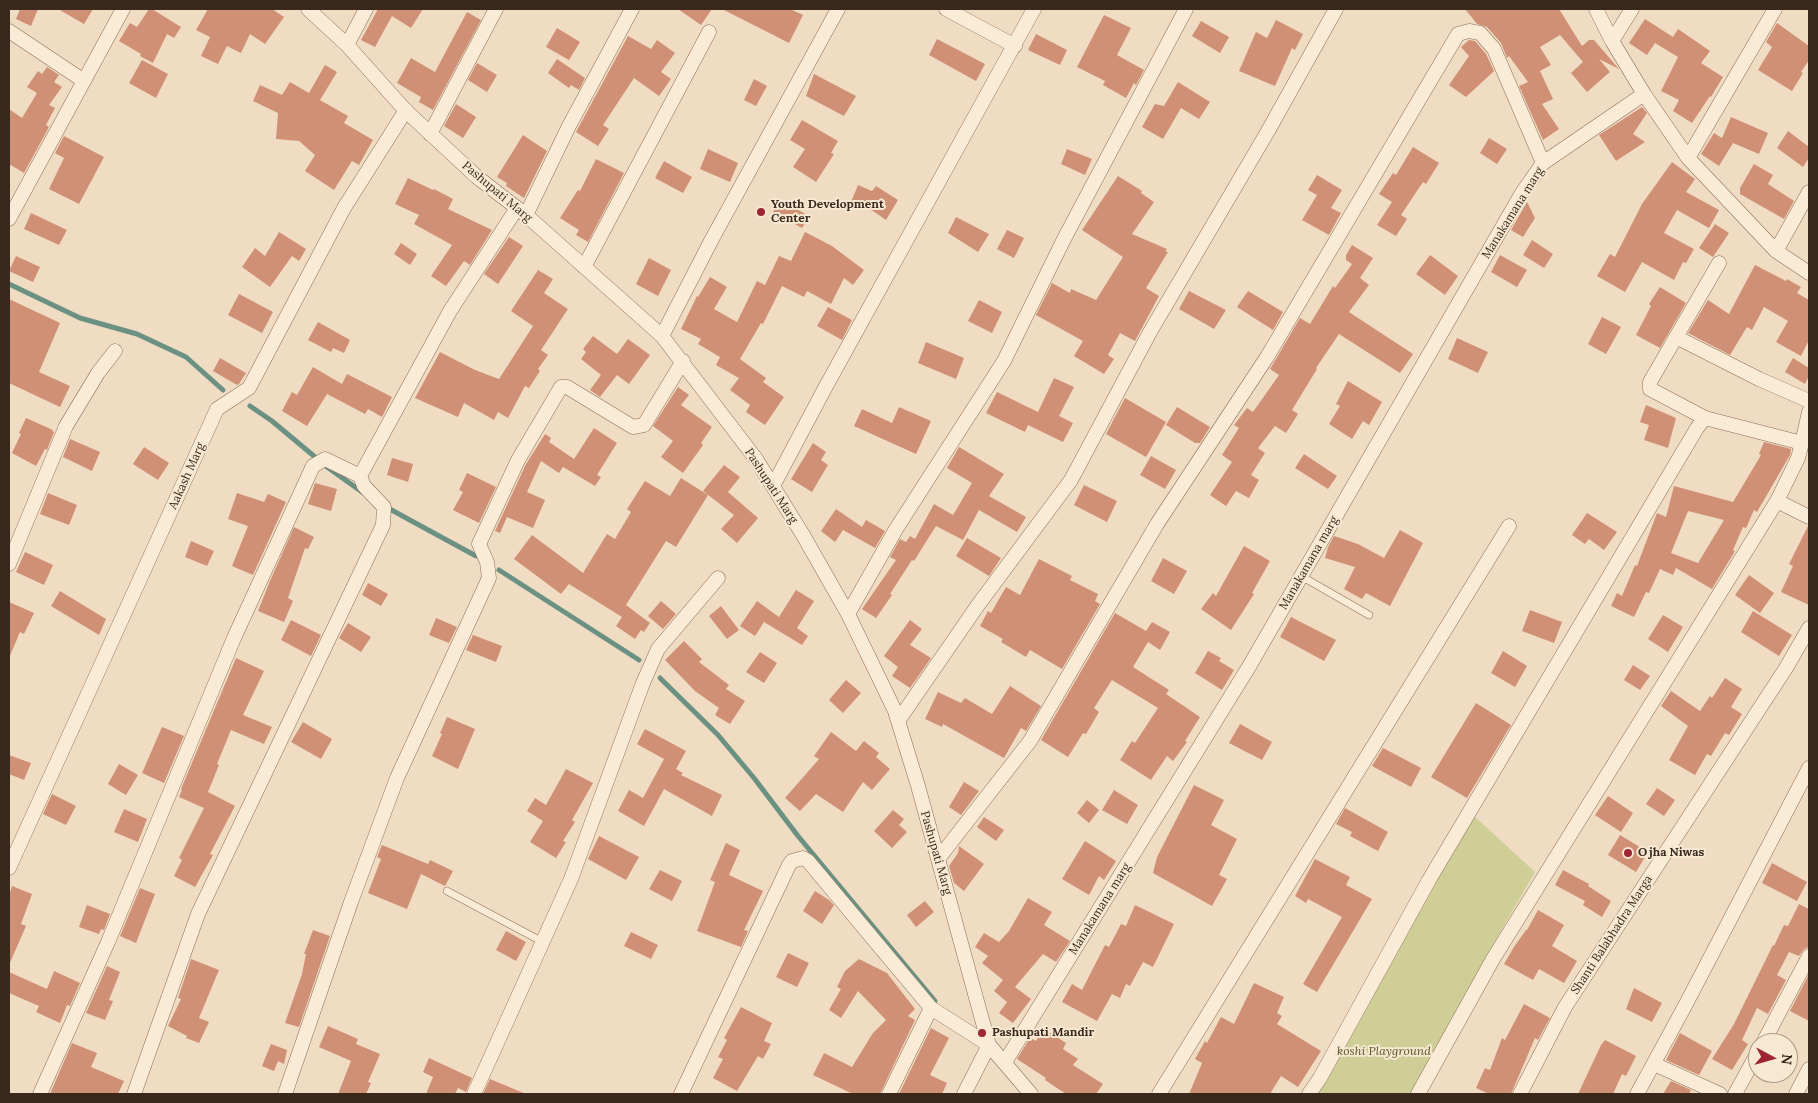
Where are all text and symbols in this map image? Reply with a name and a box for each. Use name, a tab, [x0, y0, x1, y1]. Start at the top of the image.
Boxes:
street label: Pashupati Marg	[459, 159, 535, 225]
street label: Manakamana marg	[1479, 164, 1547, 262]
place label: Youth Development Center	[771, 198, 884, 226]
marker: Youth Development Center	[755, 206, 767, 218]
street label: Aakash Marg	[166, 440, 208, 512]
street label: Pashupati Marg	[741, 446, 801, 526]
street label: Manakamana marg	[1276, 514, 1342, 612]
street label: Pashupati Marg	[917, 809, 955, 897]
place label: Ojha Niwas	[1638, 846, 1704, 860]
marker: Ojha Niwas	[1622, 847, 1634, 859]
street label: Manakamana marg	[1066, 860, 1134, 958]
street label: Shanti Balabhadra Marga	[1568, 873, 1656, 997]
place label: Pashupati Mandir	[992, 1026, 1094, 1040]
marker: Pashupati Mandir	[976, 1027, 988, 1039]
north arrow	[1748, 1033, 1798, 1083]
park label: koshi Playground	[1337, 1045, 1431, 1059]
text: N	[1777, 1053, 1796, 1066]

